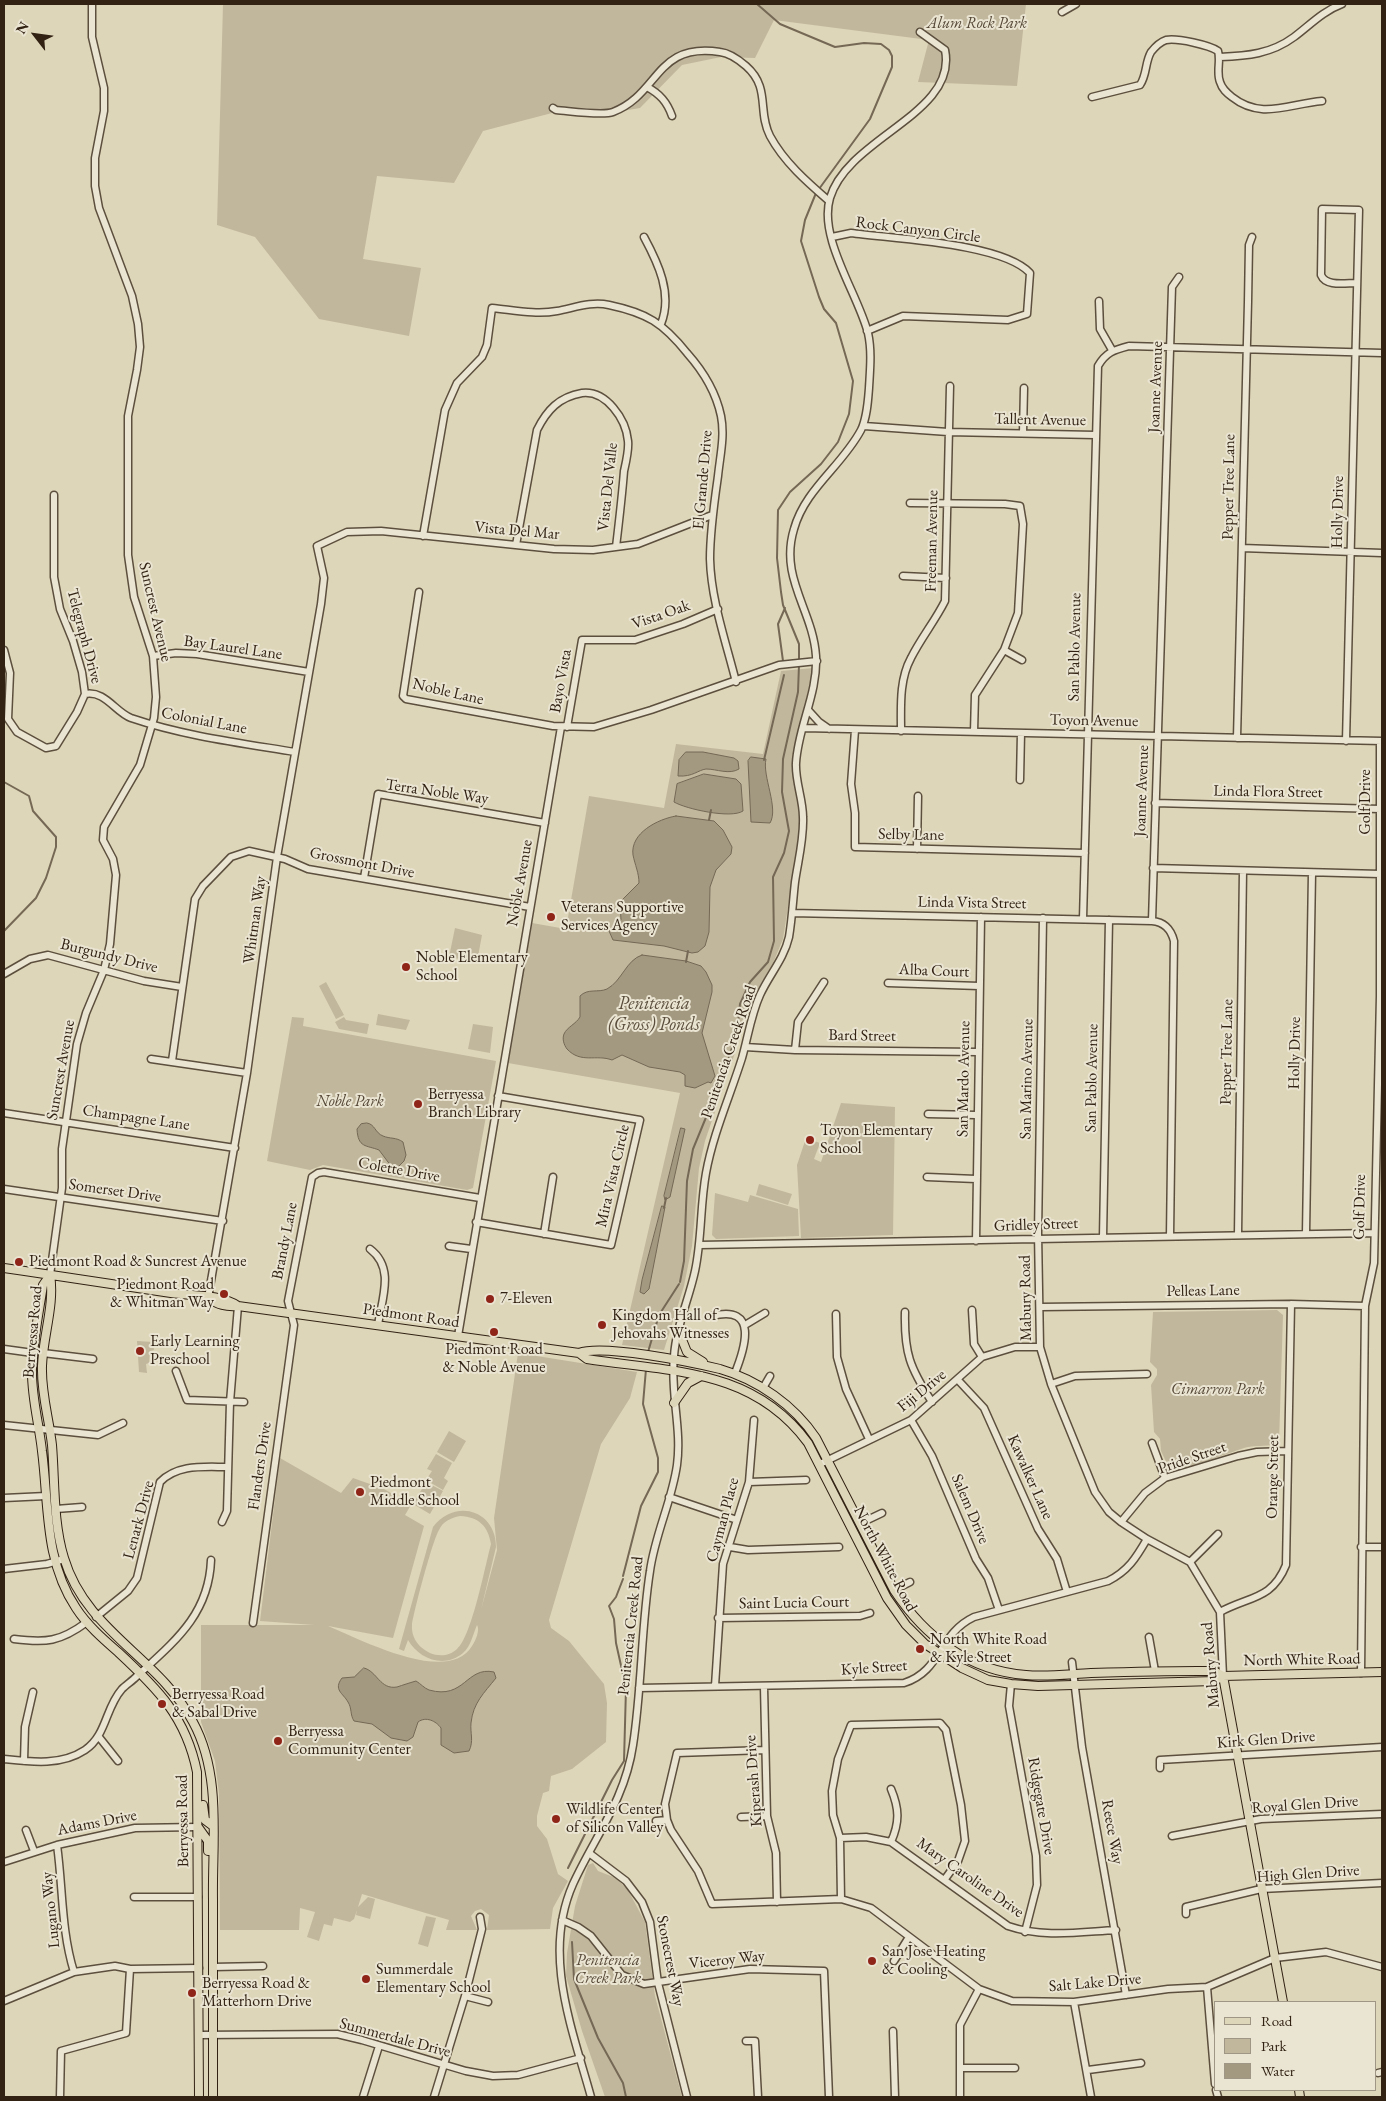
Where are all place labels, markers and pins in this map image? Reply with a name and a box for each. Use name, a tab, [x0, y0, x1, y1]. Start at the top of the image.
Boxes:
place label: Veterans Supportive Services Agency	[561, 898, 684, 936]
marker: Veterans Supportive Services Agency	[545, 911, 557, 923]
place label: Noble Elementary School	[416, 948, 528, 986]
marker: Noble Elementary School	[400, 961, 412, 973]
place label: Berryessa Branch Library	[428, 1085, 521, 1123]
marker: Berryessa Branch Library	[412, 1098, 424, 1110]
place label: Toyon Elementary School	[820, 1121, 933, 1159]
marker: Toyon Elementary School	[804, 1134, 816, 1146]
place label: Piedmont Road & Suncrest Avenue	[29, 1252, 246, 1272]
marker: Piedmont Road & Suncrest Avenue	[13, 1256, 25, 1268]
place label: Piedmont Road & Whitman Way	[110, 1275, 214, 1313]
marker: Piedmont Road & Whitman Way	[218, 1288, 230, 1300]
place label: 7-Eleven	[500, 1289, 552, 1309]
marker: 7-Eleven	[484, 1293, 496, 1305]
place label: Kingdom Hall of Jehovahs Witnesses	[612, 1306, 729, 1344]
marker: Kingdom Hall of Jehovahs Witnesses	[596, 1319, 608, 1331]
marker: Piedmont Road & Noble Avenue	[488, 1326, 500, 1338]
place label: Early Learning Preschool	[150, 1332, 239, 1370]
place label: Piedmont Road & Noble Avenue	[442, 1340, 546, 1378]
marker: Early Learning Preschool	[134, 1345, 146, 1357]
place label: Piedmont Middle School	[370, 1473, 459, 1511]
marker: Piedmont Middle School	[354, 1486, 366, 1498]
place label: North White Road & Kyle Street	[930, 1630, 1047, 1668]
marker: North White Road & Kyle Street	[914, 1643, 926, 1655]
place label: Berryessa Road & Sabal Drive	[172, 1685, 265, 1723]
marker: Berryessa Road & Sabal Drive	[156, 1698, 168, 1710]
place label: Berryessa Community Center	[288, 1722, 411, 1760]
marker: Berryessa Community Center	[272, 1735, 284, 1747]
place label: Wildlife Center of Silicon Valley	[566, 1800, 664, 1838]
marker: Wildlife Center of Silicon Valley	[550, 1813, 562, 1825]
place label: San Jose Heating & Cooling	[882, 1942, 985, 1980]
marker: San Jose Heating & Cooling	[866, 1955, 878, 1967]
place label: Summerdale Elementary School	[376, 1960, 491, 1998]
marker: Summerdale Elementary School	[360, 1973, 372, 1985]
place label: Berryessa Road & Matterhorn Drive	[202, 1974, 311, 2012]
marker: Berryessa Road & Matterhorn Drive	[186, 1987, 198, 1999]

